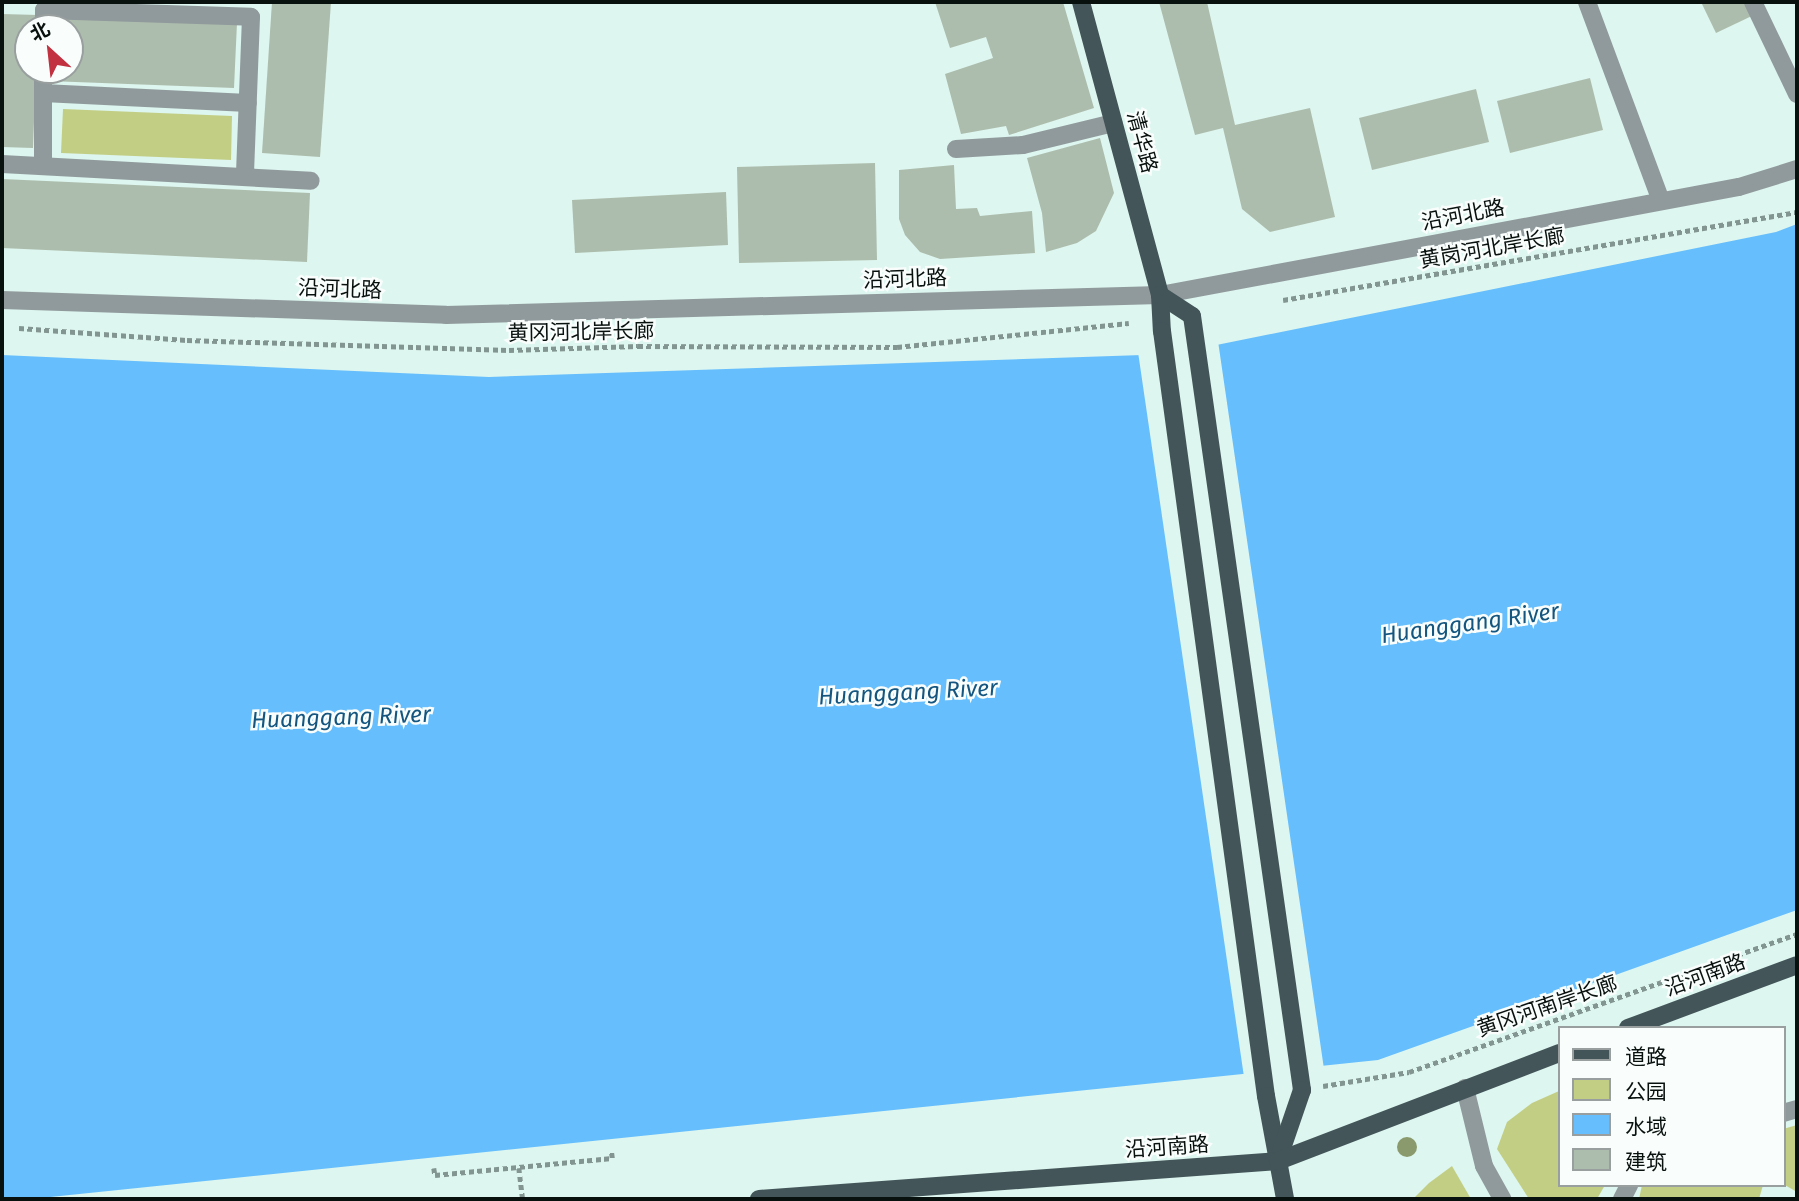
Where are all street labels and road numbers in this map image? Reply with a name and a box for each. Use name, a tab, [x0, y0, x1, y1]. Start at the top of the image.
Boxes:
street label: 清华路	[1122, 108, 1162, 176]
street label: 沿河北路	[1419, 195, 1507, 235]
street label: 黄岗河北岸长廊	[1417, 223, 1567, 273]
street label: 沿河北路	[863, 265, 947, 293]
street label: 沿河北路	[298, 275, 382, 303]
street label: 黄冈河北岸长廊	[507, 318, 655, 346]
street label: 沿河南路	[1661, 949, 1749, 1001]
street label: 黄冈河南岸长廊	[1473, 970, 1621, 1042]
street label: 沿河南路	[1124, 1132, 1210, 1162]

